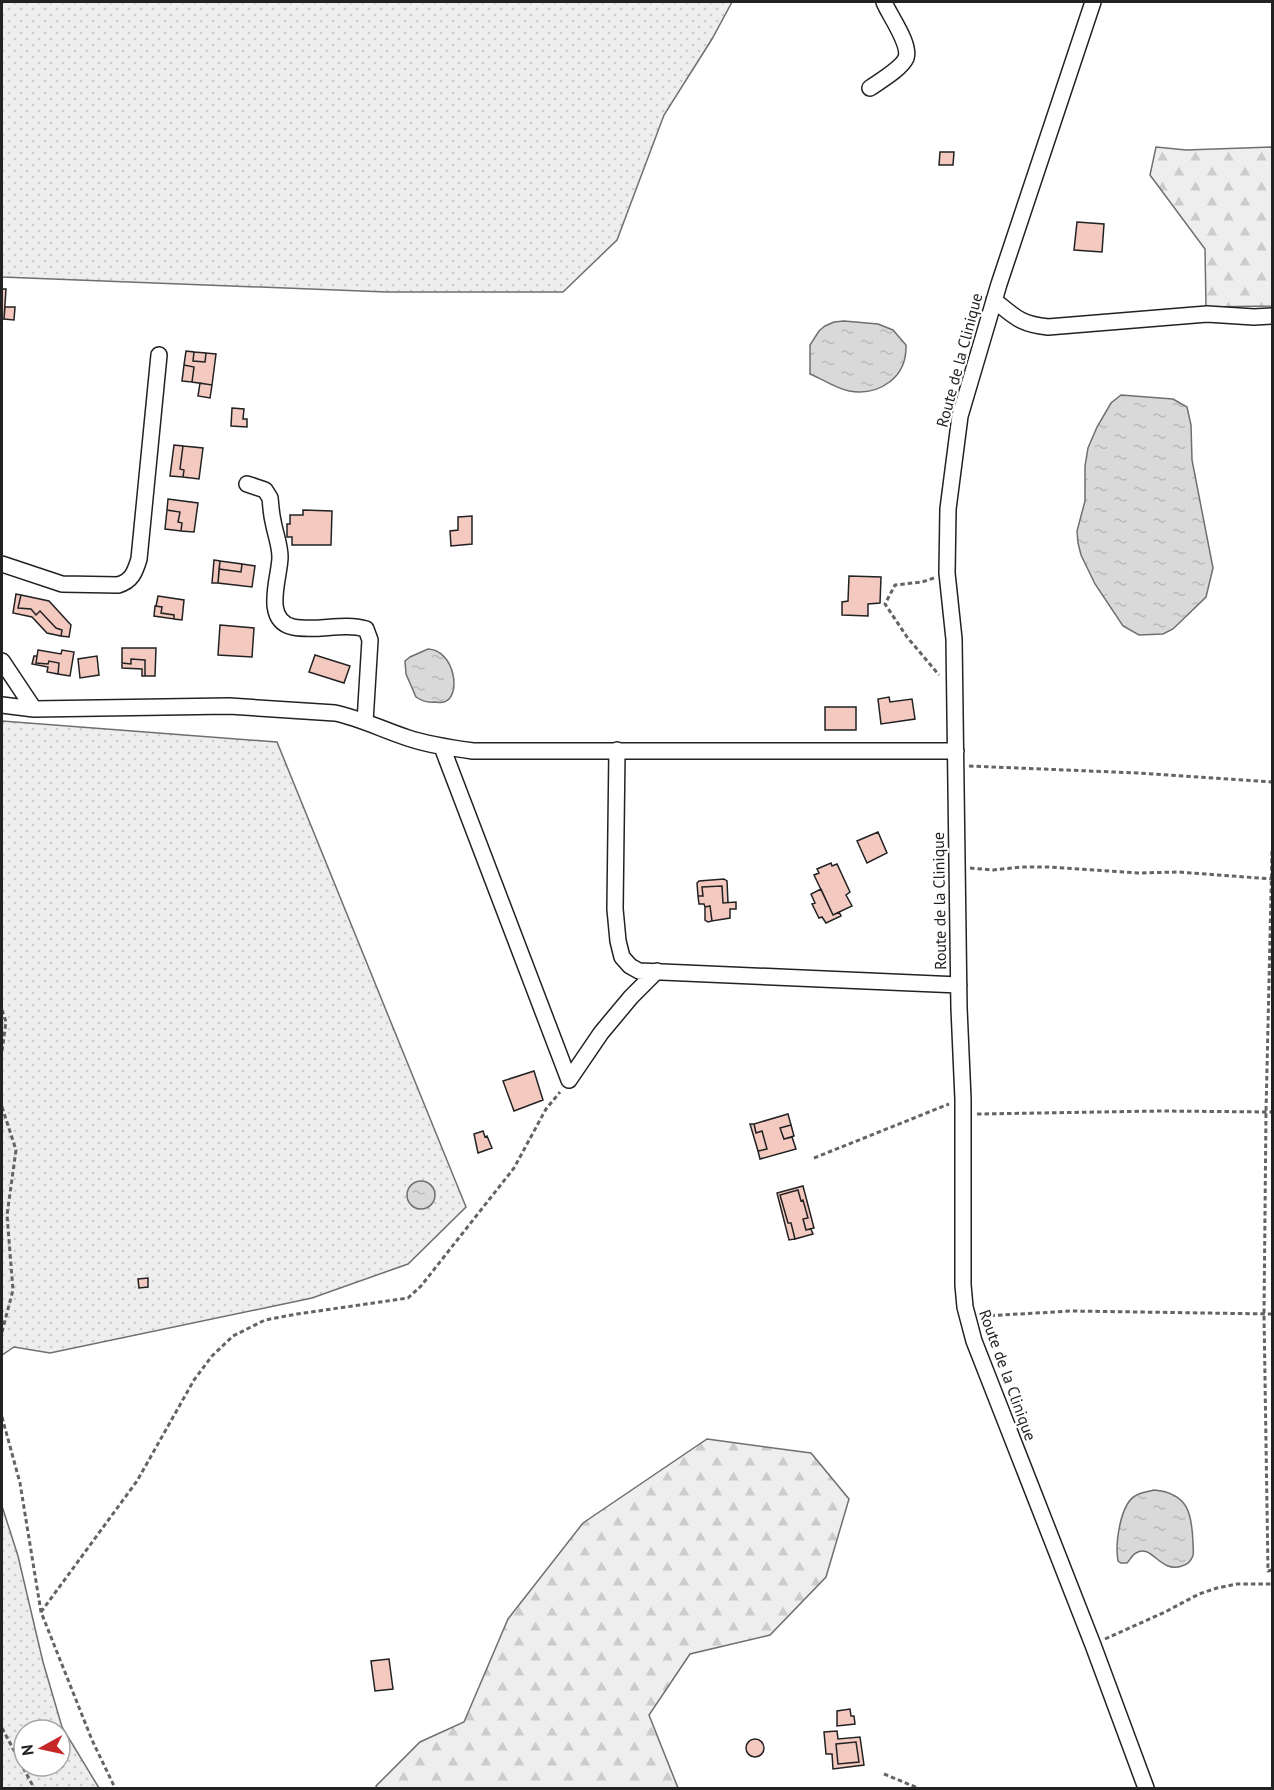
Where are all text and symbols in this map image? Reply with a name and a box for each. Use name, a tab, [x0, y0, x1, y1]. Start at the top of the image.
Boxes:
street label: Route de la Clinique	[931, 291, 987, 429]
street label: Route de la Clinique	[928, 832, 950, 970]
street label: Route de la Clinique	[975, 1307, 1041, 1443]
north arrow	[12, 1718, 72, 1778]
text: N	[17, 1743, 38, 1757]

